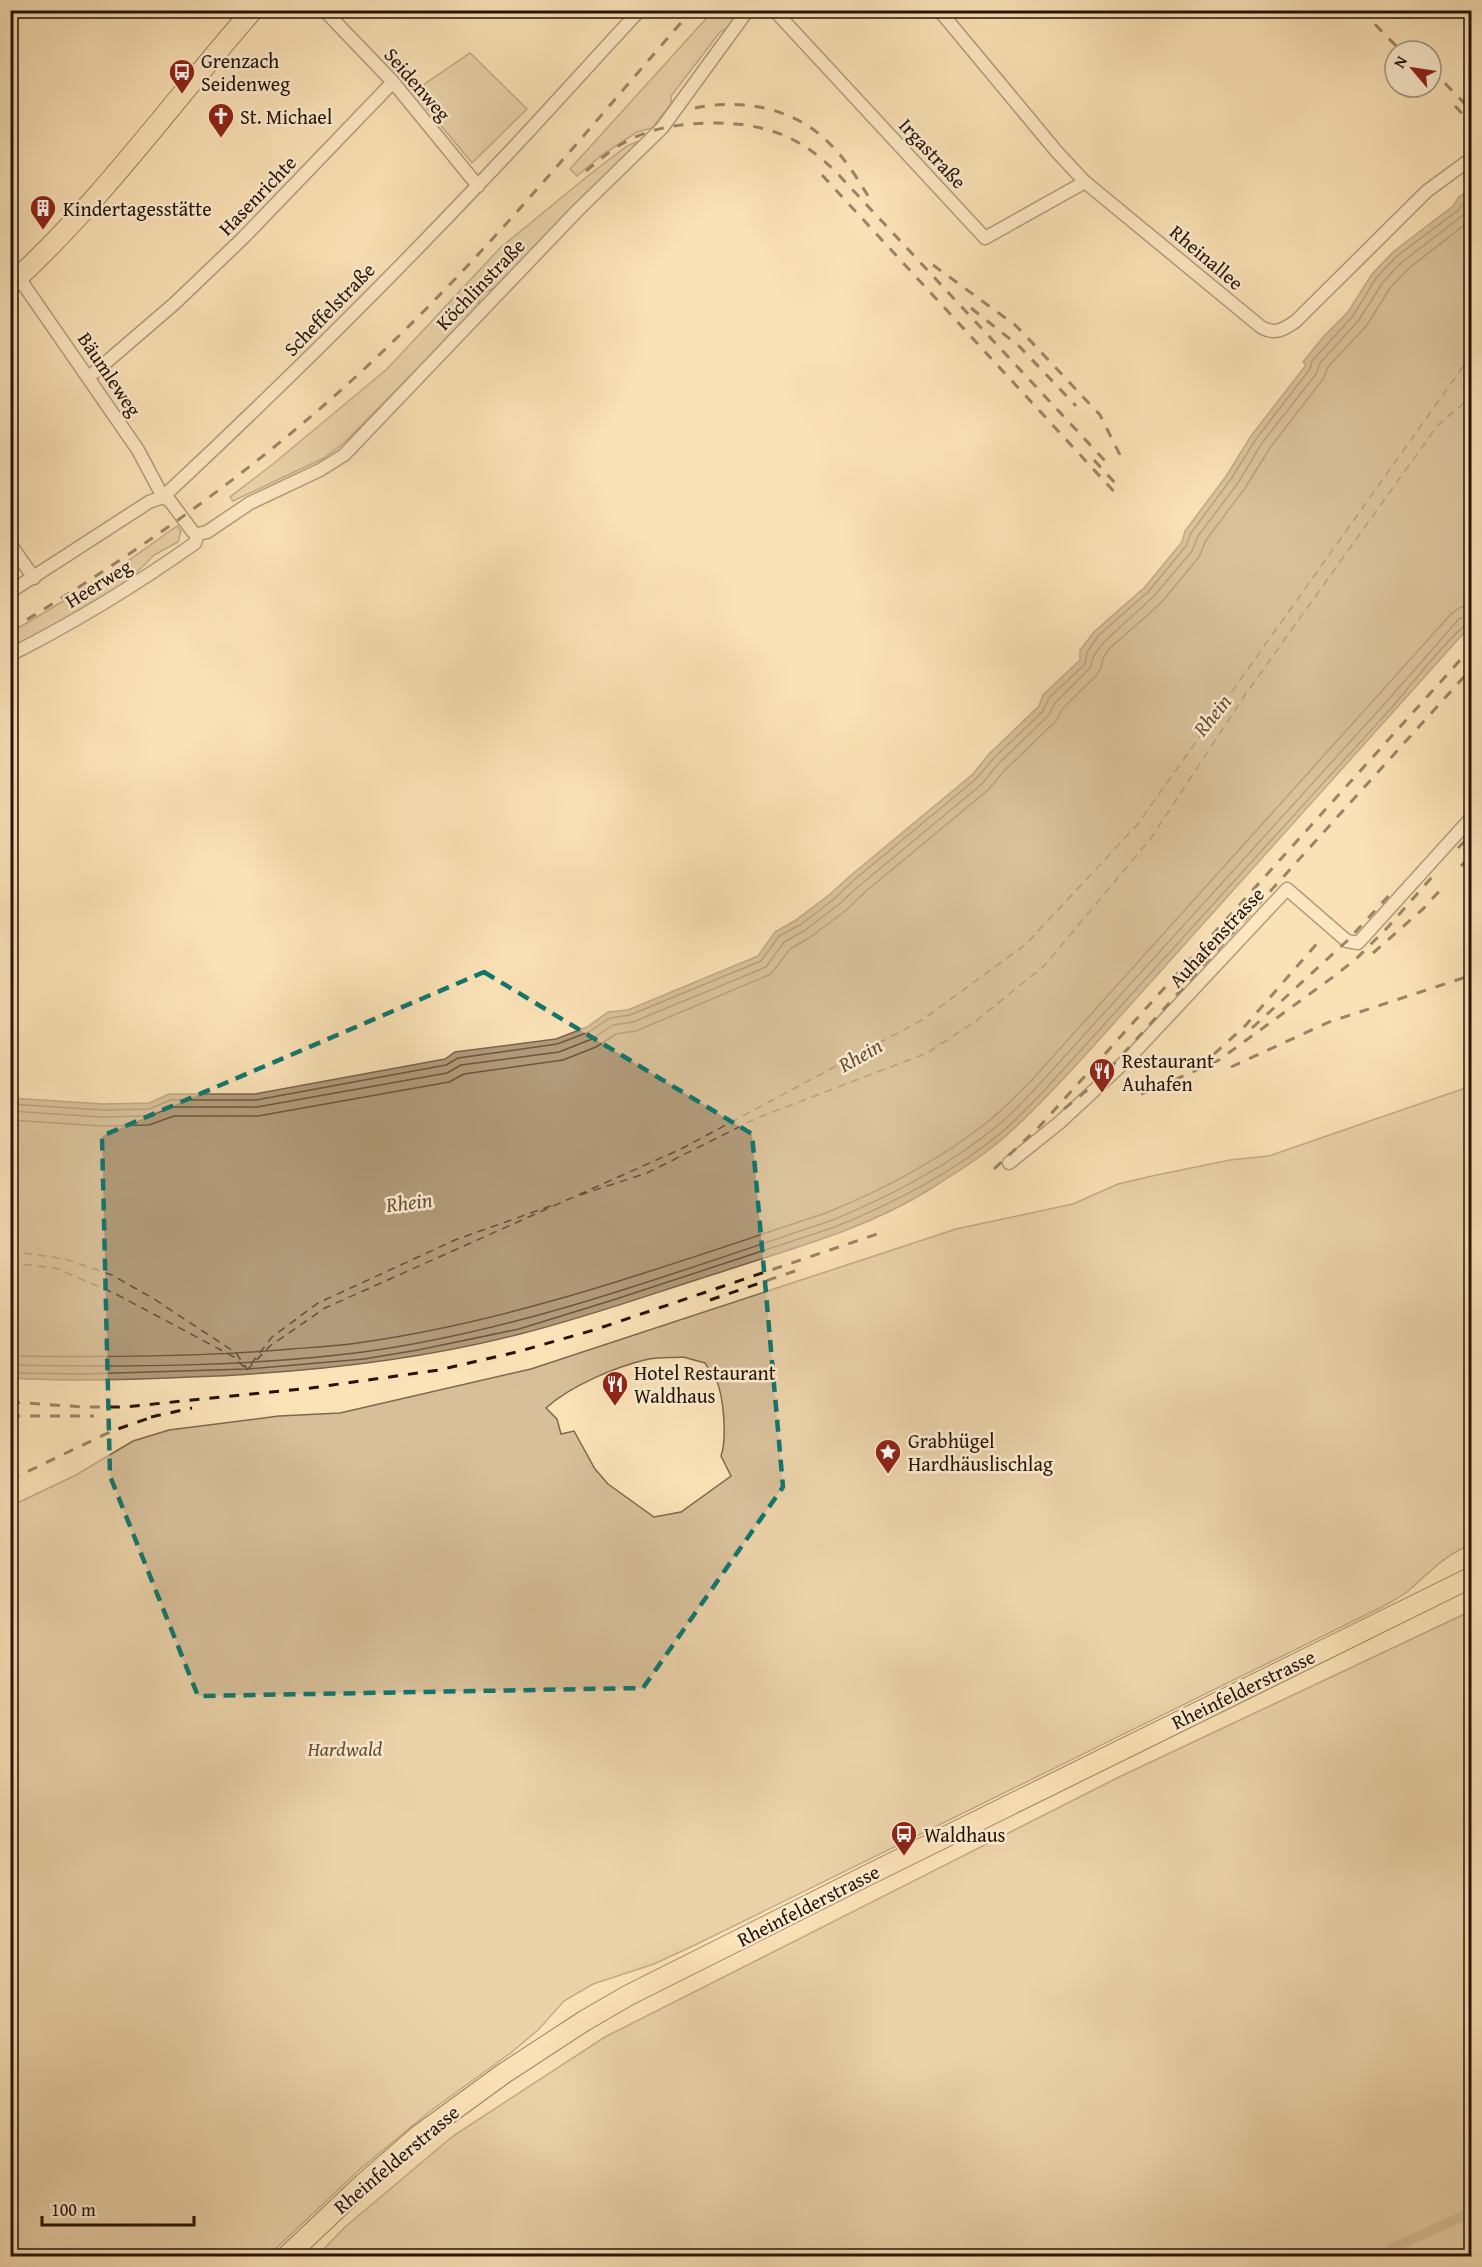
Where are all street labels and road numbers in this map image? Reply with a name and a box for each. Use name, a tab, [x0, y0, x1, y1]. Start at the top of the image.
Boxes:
street label: Seidenweg	[378, 41, 458, 127]
street label: Irgastraße	[893, 111, 973, 195]
street label: Hasenrichte	[211, 148, 303, 242]
street label: Rheinallee	[1164, 217, 1250, 297]
street label: Köchlinstraße	[429, 232, 531, 336]
street label: Scheffelstraße	[277, 256, 381, 362]
street label: Bäumleweg	[71, 326, 149, 422]
street label: Heerweg	[59, 551, 137, 615]
street label: Auhafenstrasse	[1162, 880, 1270, 994]
street label: Rheinfelderstrasse	[1166, 1642, 1320, 1736]
street label: Rheinfelderstrasse	[732, 1857, 884, 1953]
street label: Rheinfelderstrasse	[327, 2098, 465, 2220]

